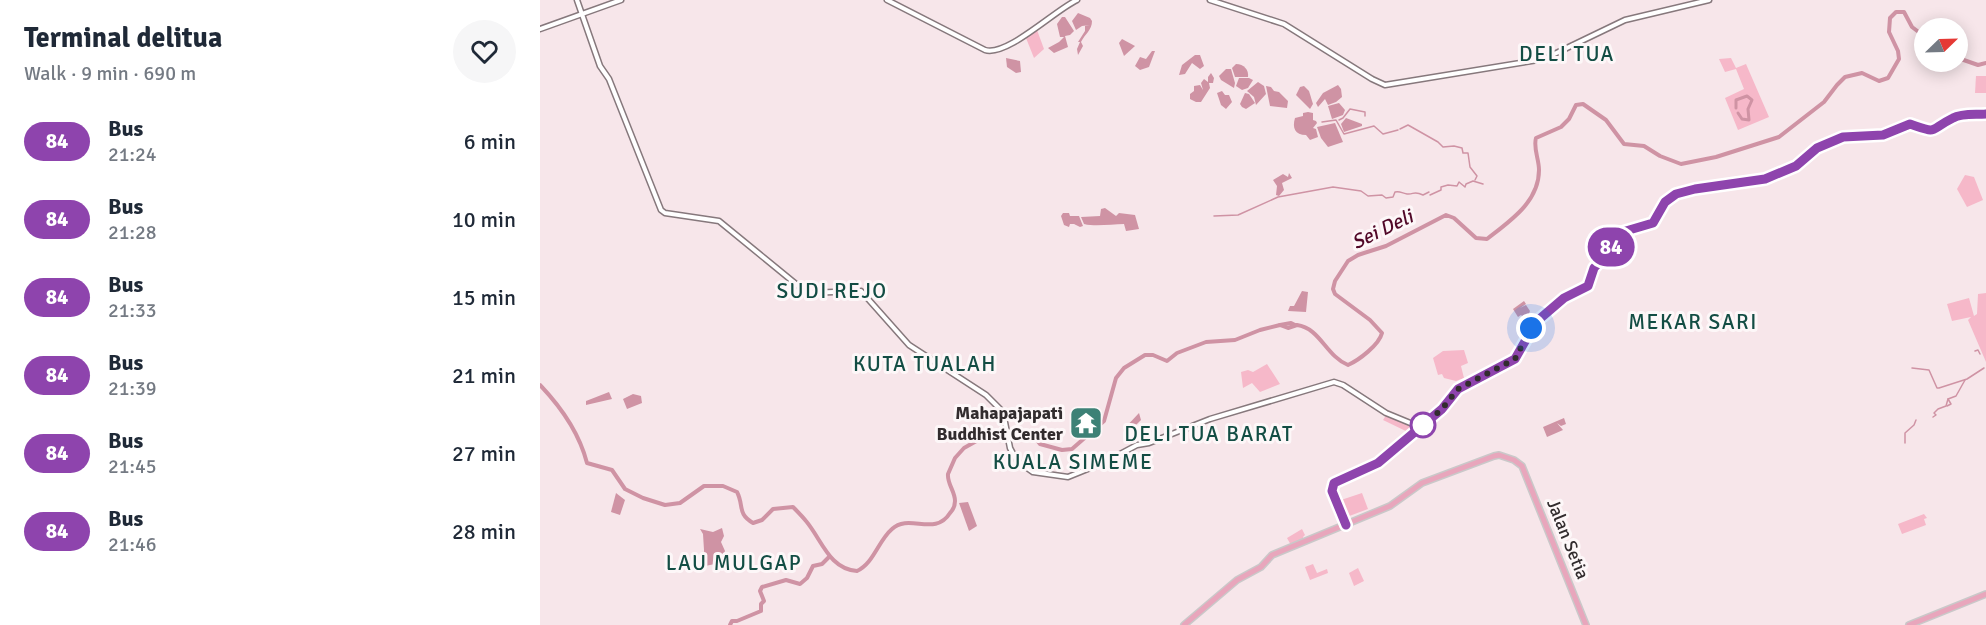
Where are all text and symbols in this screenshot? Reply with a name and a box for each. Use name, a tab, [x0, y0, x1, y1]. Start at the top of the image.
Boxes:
north arrow	[1914, 18, 1968, 72]
map controls	[1914, 18, 1968, 72]
button: heart	[453, 20, 516, 83]
text: Terminal delitua	[24, 21, 222, 55]
district label: DELI TUA	[1519, 41, 1615, 67]
text: Walk · 9 min · 690 m	[24, 61, 196, 86]
text: Bus	[108, 115, 143, 142]
text: 84	[46, 128, 68, 154]
text: 6 min	[464, 128, 516, 155]
text: 21:24	[108, 142, 157, 167]
text: Bus	[108, 193, 143, 220]
water label: Sei Deli	[1347, 203, 1418, 255]
text: 84	[46, 206, 68, 232]
text: 10 min	[452, 206, 516, 233]
text: 21:28	[108, 220, 157, 245]
line badge: 84	[1584, 228, 1638, 266]
text: 84	[1600, 234, 1622, 260]
text: Bus	[108, 271, 143, 298]
district label: SUDI REJO	[776, 278, 888, 304]
text: 84	[46, 284, 68, 310]
text: 15 min	[452, 284, 516, 311]
text: 21:33	[108, 298, 157, 323]
district label: MEKAR SARI	[1628, 309, 1758, 335]
your location	[1516, 313, 1546, 343]
text: Bus	[108, 349, 143, 376]
district label: KUTA TUALAH	[853, 351, 997, 377]
text: 84	[46, 362, 68, 388]
text: 21 min	[452, 362, 516, 389]
text: 21:39	[108, 376, 157, 401]
place label: Mahapajapati Buddhist Center	[937, 402, 1064, 445]
temple icon: Mahapajapati Buddhist Center	[1068, 405, 1104, 441]
unlabelled marker	[1410, 412, 1436, 438]
district label: DELI TUA BARAT	[1124, 421, 1294, 447]
text: Bus	[108, 427, 143, 454]
text: 84	[46, 440, 68, 466]
text: 27 min	[452, 440, 516, 467]
district label: KUALA SIMEME	[993, 449, 1153, 475]
text: 21:45	[108, 454, 157, 479]
street label: Jalan Setia	[1542, 496, 1594, 582]
text: Bus	[108, 505, 143, 532]
text: 84	[46, 518, 68, 544]
text: 28 min	[452, 518, 516, 545]
text: 21:46	[108, 532, 157, 557]
district label: LAU MULGAP	[666, 550, 802, 576]

